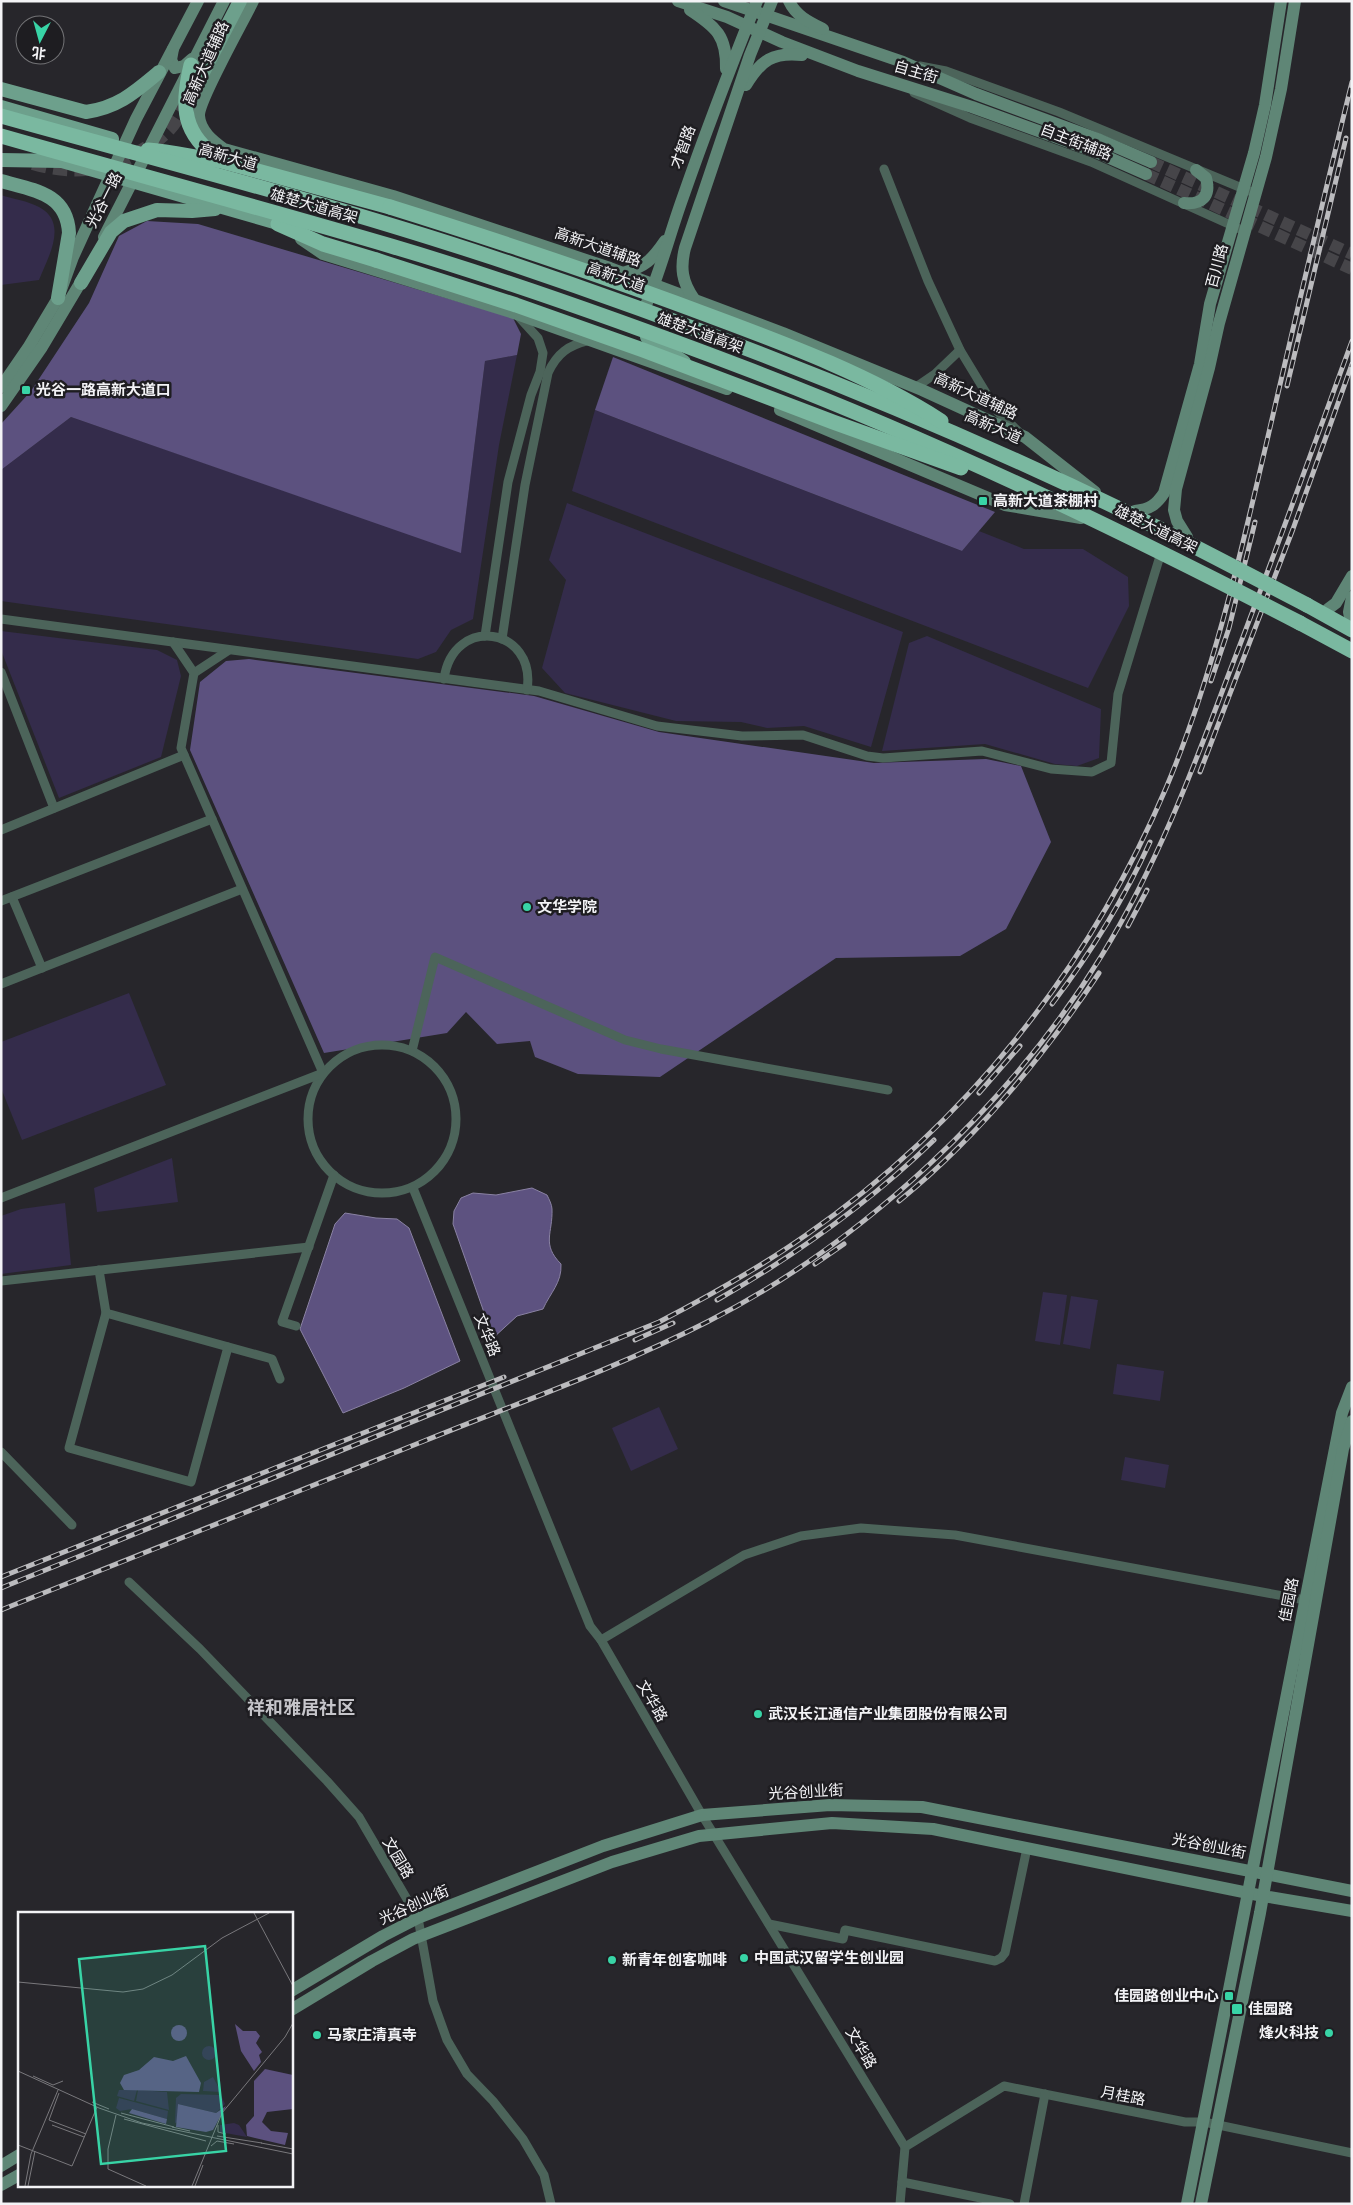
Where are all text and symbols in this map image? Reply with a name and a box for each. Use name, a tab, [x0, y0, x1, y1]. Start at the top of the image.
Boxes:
north arrow	[15, 15, 65, 65]
street label: 高新大道辅路	[179, 18, 233, 108]
text: 北	[31, 43, 47, 62]
street label: 自主街	[892, 57, 940, 87]
street label: 自主街辅路	[1038, 120, 1114, 164]
street label: 才智路	[667, 123, 699, 171]
street label: 高新大道	[197, 140, 259, 174]
street label: 光谷一路	[82, 169, 126, 231]
street label: 雄楚大道高架	[268, 185, 360, 227]
street label: 高新大道辅路	[553, 224, 643, 270]
street label: 百川路	[1202, 242, 1232, 290]
street label: 高新大道	[585, 258, 647, 296]
street label: 雄楚大道高架	[655, 309, 745, 357]
street label: 高新大道辅路	[931, 369, 1021, 423]
place label: 光谷一路高新大道口	[36, 381, 171, 399]
marker: 光谷一路高新大道口	[20, 384, 32, 396]
street label: 高新大道	[962, 407, 1024, 447]
place label: 高新大道茶棚村	[993, 492, 1098, 510]
marker: 高新大道茶棚村	[977, 495, 989, 507]
street label: 雄楚大道高架	[1112, 501, 1200, 557]
place label: 文华学院	[537, 898, 597, 916]
marker: 文华学院	[521, 901, 533, 913]
street label: 文华路	[470, 1311, 504, 1359]
street label: 佳园路	[1276, 1576, 1302, 1624]
street label: 文华路	[633, 1677, 671, 1725]
district label: 祥和雅居社区	[247, 1697, 355, 1719]
place label: 武汉长江通信产业集团股份有限公司	[768, 1705, 1008, 1723]
marker: 武汉长江通信产业集团股份有限公司	[752, 1708, 764, 1720]
street label: 光谷创业街	[768, 1781, 844, 1803]
street label: 光谷创业街	[1170, 1830, 1248, 1862]
street label: 文园路	[379, 1834, 417, 1882]
street label: 光谷创业街	[376, 1882, 452, 1928]
inset map	[18, 1912, 292, 2188]
place label: 中国武汉留学生创业园	[754, 1949, 904, 1967]
place label: 新青年创客咖啡	[622, 1951, 727, 1969]
marker: 中国武汉留学生创业园	[738, 1952, 750, 1964]
marker: 新青年创客咖啡	[606, 1954, 618, 1966]
place label: 佳园路创业中心	[1114, 1987, 1219, 2005]
marker: 佳园路创业中心	[1223, 1990, 1235, 2002]
place label: 佳园路	[1248, 2000, 1293, 2018]
marker: 佳园路	[1230, 2002, 1244, 2016]
street label: 文华路	[842, 2024, 880, 2072]
place label: 烽火科技	[1259, 2024, 1319, 2042]
place label: 马家庄清真寺	[327, 2026, 417, 2044]
marker: 烽火科技	[1323, 2027, 1335, 2039]
marker: 马家庄清真寺	[311, 2029, 323, 2041]
street label: 月桂路	[1099, 2083, 1147, 2109]

